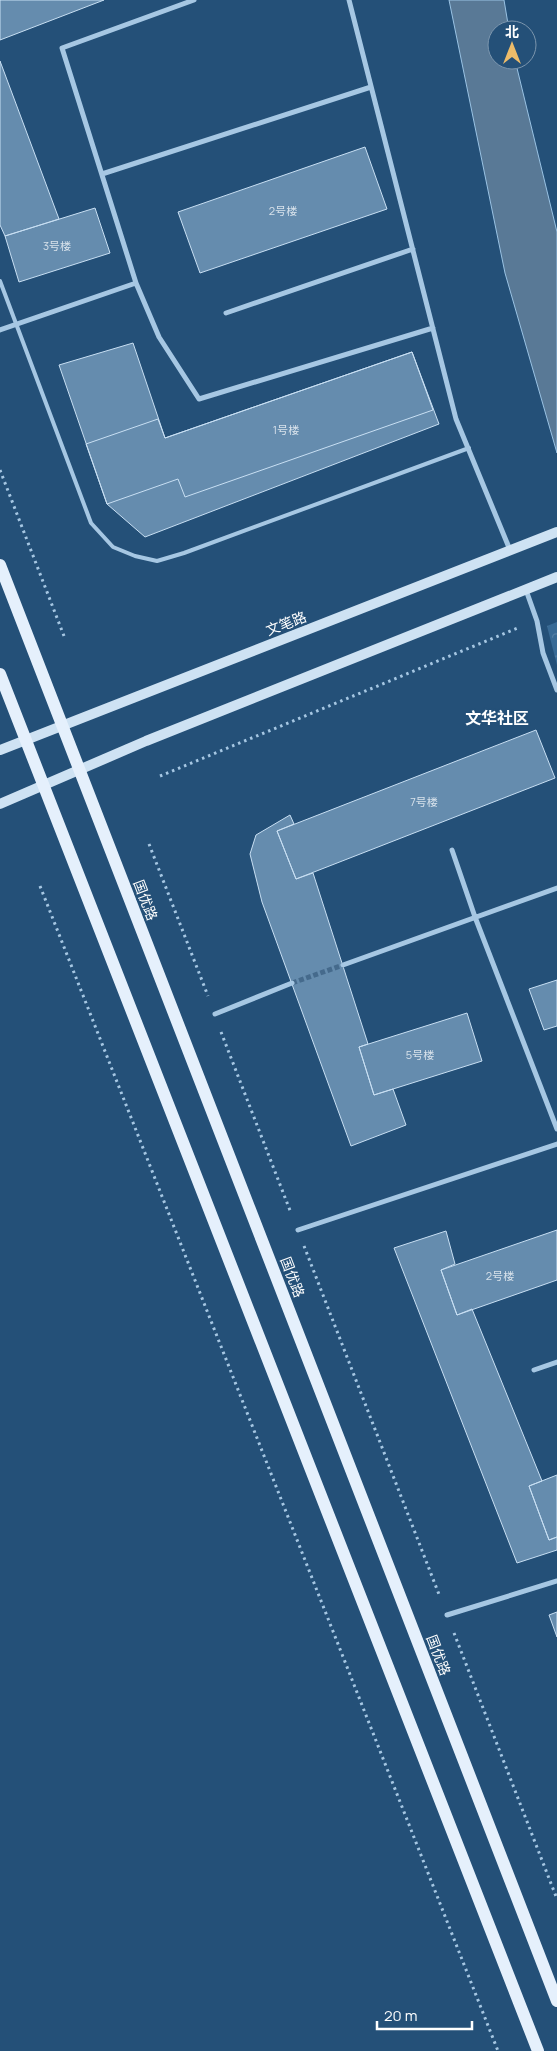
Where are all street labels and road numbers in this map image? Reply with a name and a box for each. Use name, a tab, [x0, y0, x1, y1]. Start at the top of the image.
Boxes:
street label: 文笔路	[263, 607, 309, 639]
street label: 国优路	[130, 877, 162, 923]
street label: 国优路	[277, 1254, 309, 1300]
street label: 国优路	[423, 1632, 455, 1678]

